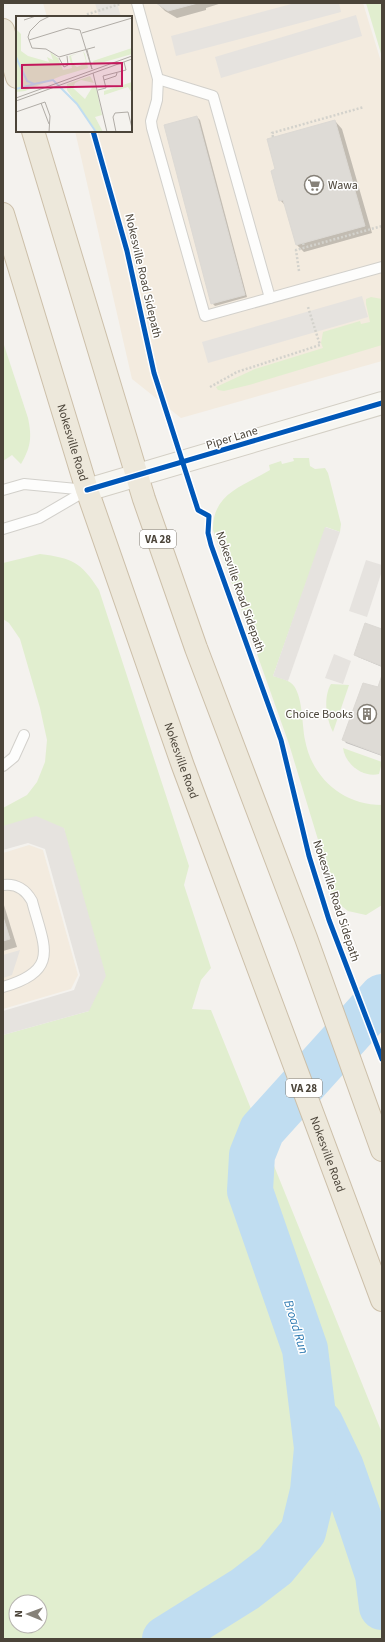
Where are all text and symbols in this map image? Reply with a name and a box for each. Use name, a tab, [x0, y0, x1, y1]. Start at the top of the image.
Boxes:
inset map	[16, 16, 132, 132]
supermarket icon: Wawa	[303, 174, 325, 196]
place label: Wawa	[328, 177, 358, 194]
street label: Nokesville Road Sidepath	[120, 212, 166, 340]
street label: Nokesville Road	[53, 402, 92, 483]
street label: Piper Lane	[204, 422, 260, 454]
street label: Nokesville Road Sidepath	[211, 529, 269, 655]
road number: VA 28	[140, 530, 176, 548]
building icon: Choice Books	[356, 703, 378, 725]
place label: Choice Books	[286, 706, 353, 723]
street label: Nokesville Road	[160, 720, 203, 801]
street label: Nokesville Road Sidepath	[308, 838, 364, 964]
road number: VA 28	[286, 1079, 322, 1097]
street label: Nokesville Road	[306, 1114, 350, 1195]
water label: Broad Run	[279, 1298, 313, 1356]
north arrow	[8, 1594, 48, 1634]
text: N	[11, 1610, 26, 1618]

